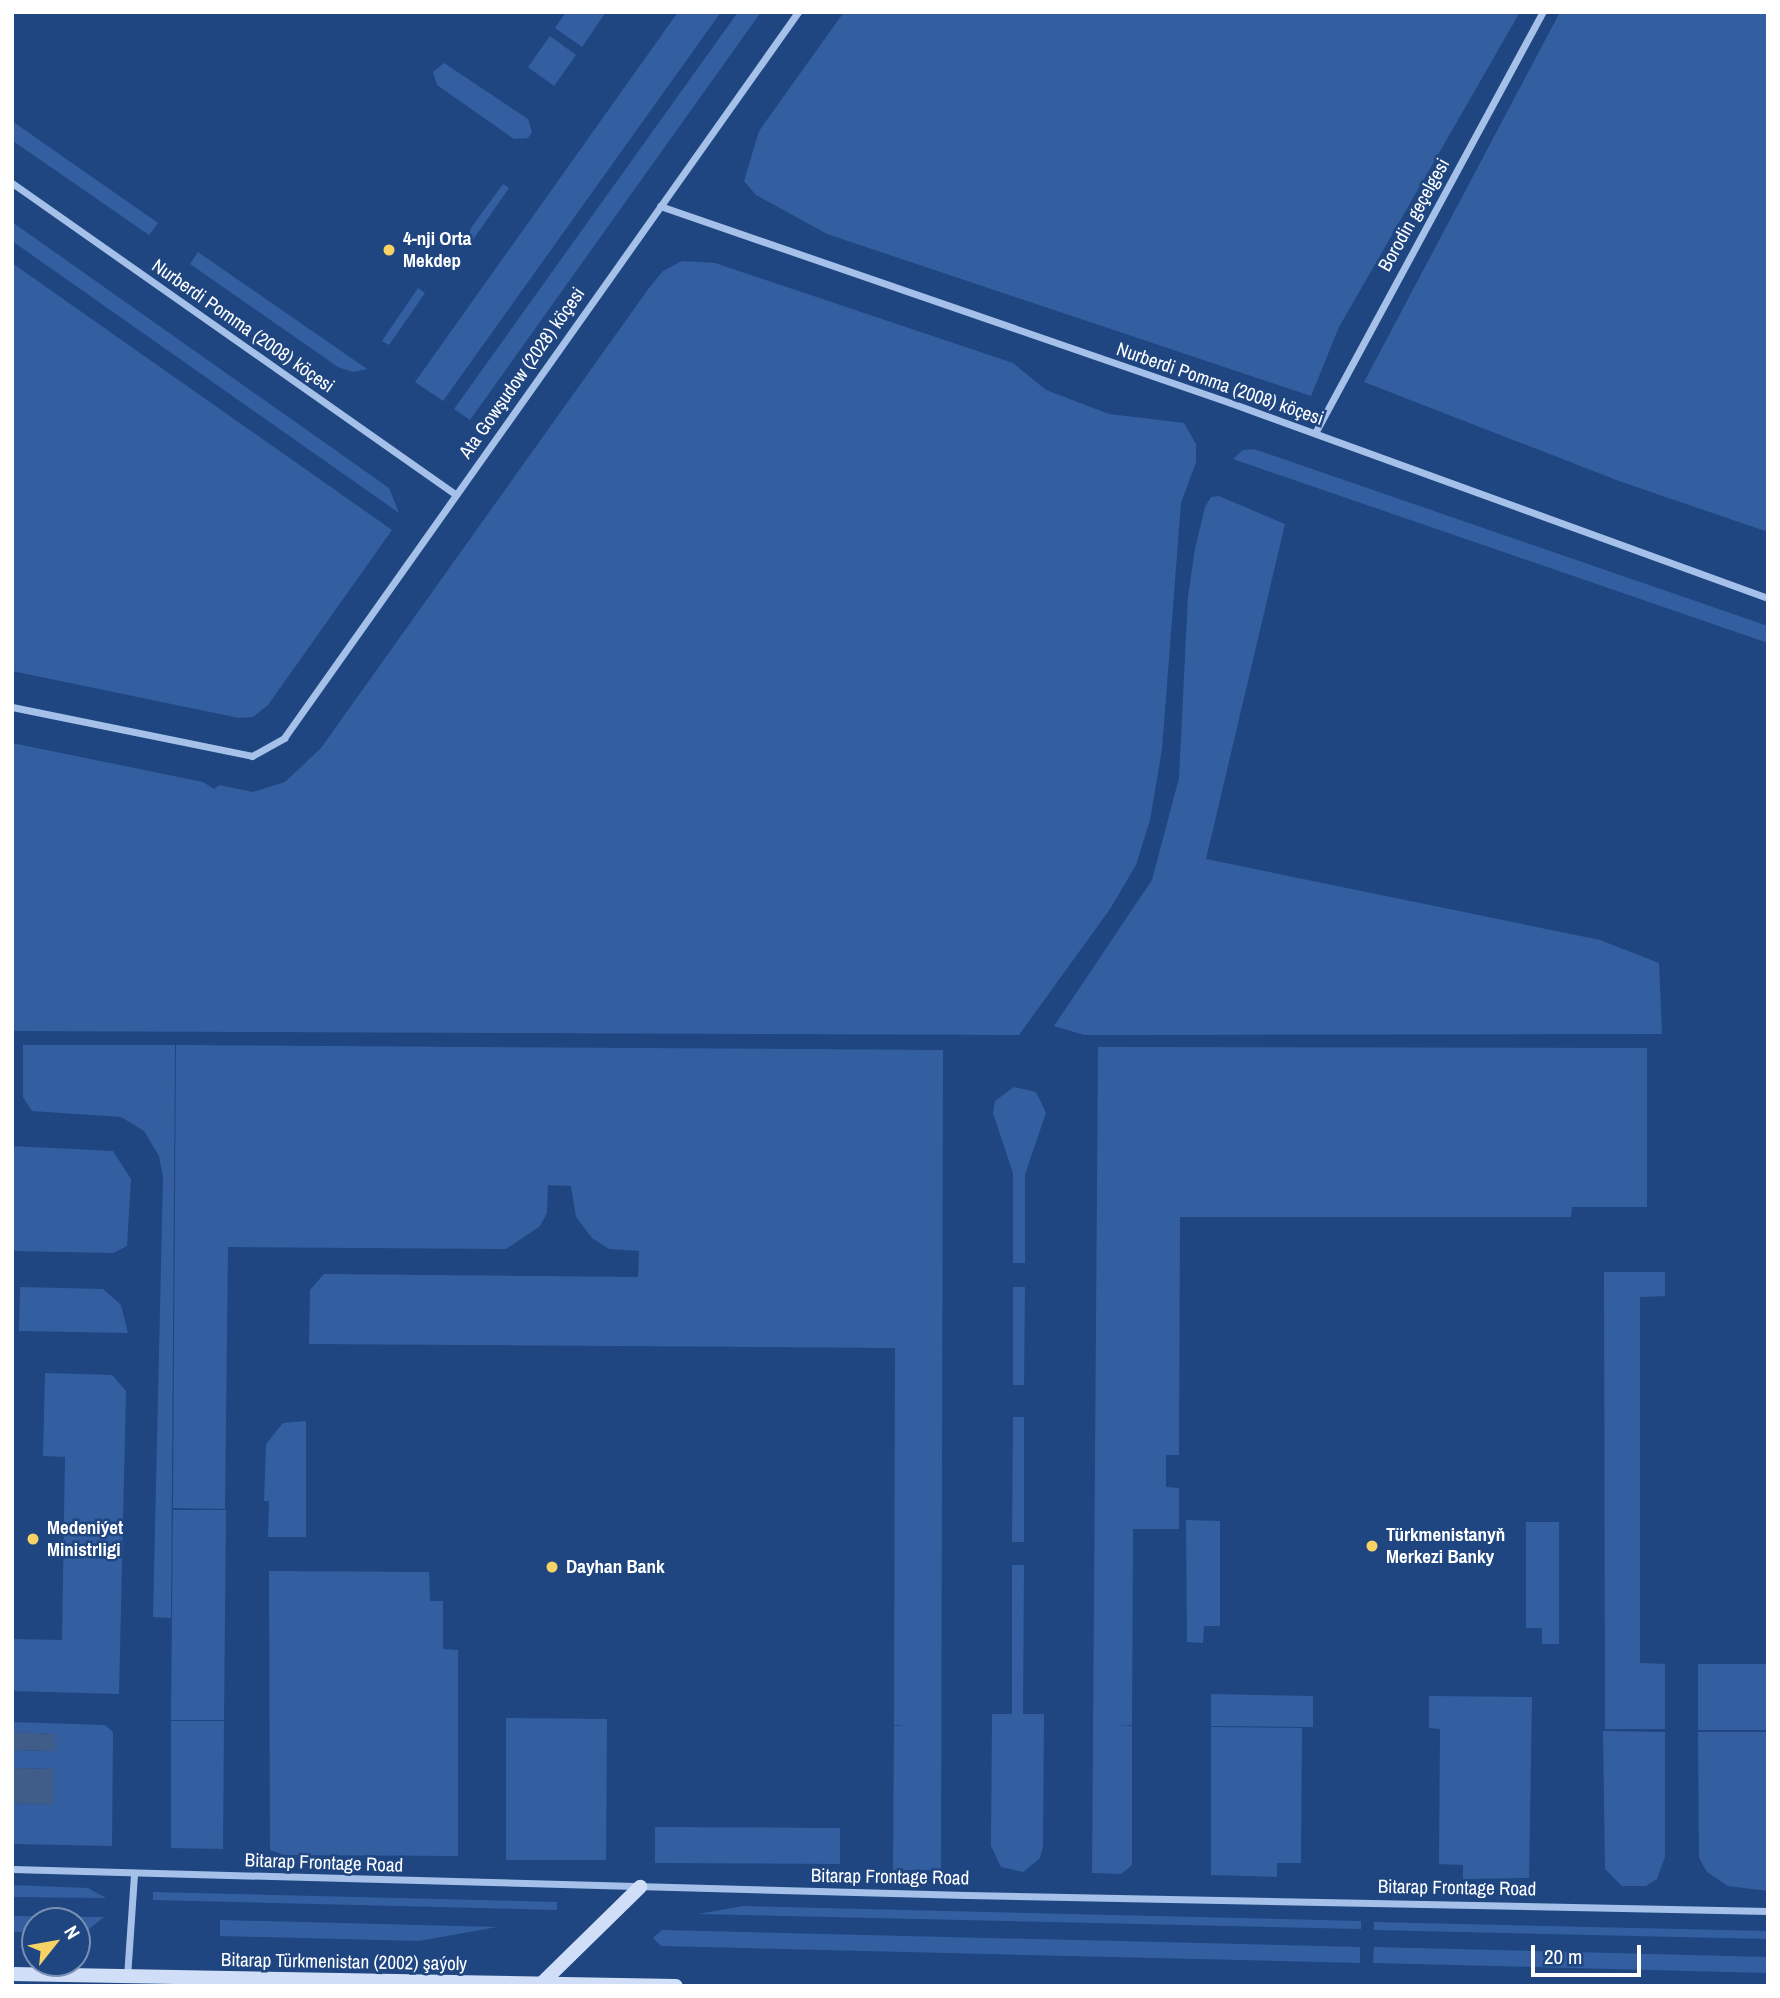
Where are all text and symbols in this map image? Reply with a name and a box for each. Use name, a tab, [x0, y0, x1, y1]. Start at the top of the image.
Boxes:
street label: Borodin geçelgesi	[1374, 155, 1454, 275]
place label: 4-nji Orta Mekdep	[403, 228, 471, 272]
marker: 4-nji Orta Mekdep	[381, 242, 397, 258]
street label: Nurberdi Pomma (2008) köçesi	[147, 254, 339, 398]
street label: Ata Gowşudow (2028) köçesi	[454, 283, 590, 463]
street label: Nurberdi Pomma (2008) köçesi	[1114, 338, 1326, 430]
place label: Medeniýet Ministrligi	[47, 1517, 123, 1561]
place label: Türkmenistanyň Merkezi Banky	[1386, 1524, 1505, 1568]
marker: Medeniýet Ministrligi	[25, 1531, 41, 1547]
marker: Türkmenistanyň Merkezi Banky	[1364, 1538, 1380, 1554]
place label: Dayhan Bank	[566, 1556, 665, 1578]
marker: Dayhan Bank	[544, 1559, 560, 1575]
street label: Bitarap Frontage Road	[244, 1849, 404, 1877]
street label: Bitarap Frontage Road	[811, 1864, 969, 1890]
street label: Bitarap Frontage Road	[1378, 1875, 1536, 1901]
north arrow	[21, 1907, 91, 1977]
text: N	[58, 1921, 86, 1944]
scale bar	[1535, 1932, 1645, 1976]
text: 20 m	[1544, 1942, 1582, 1971]
street label: Bitarap Türkmenistan (2002) şaýoly	[221, 1948, 467, 1976]

